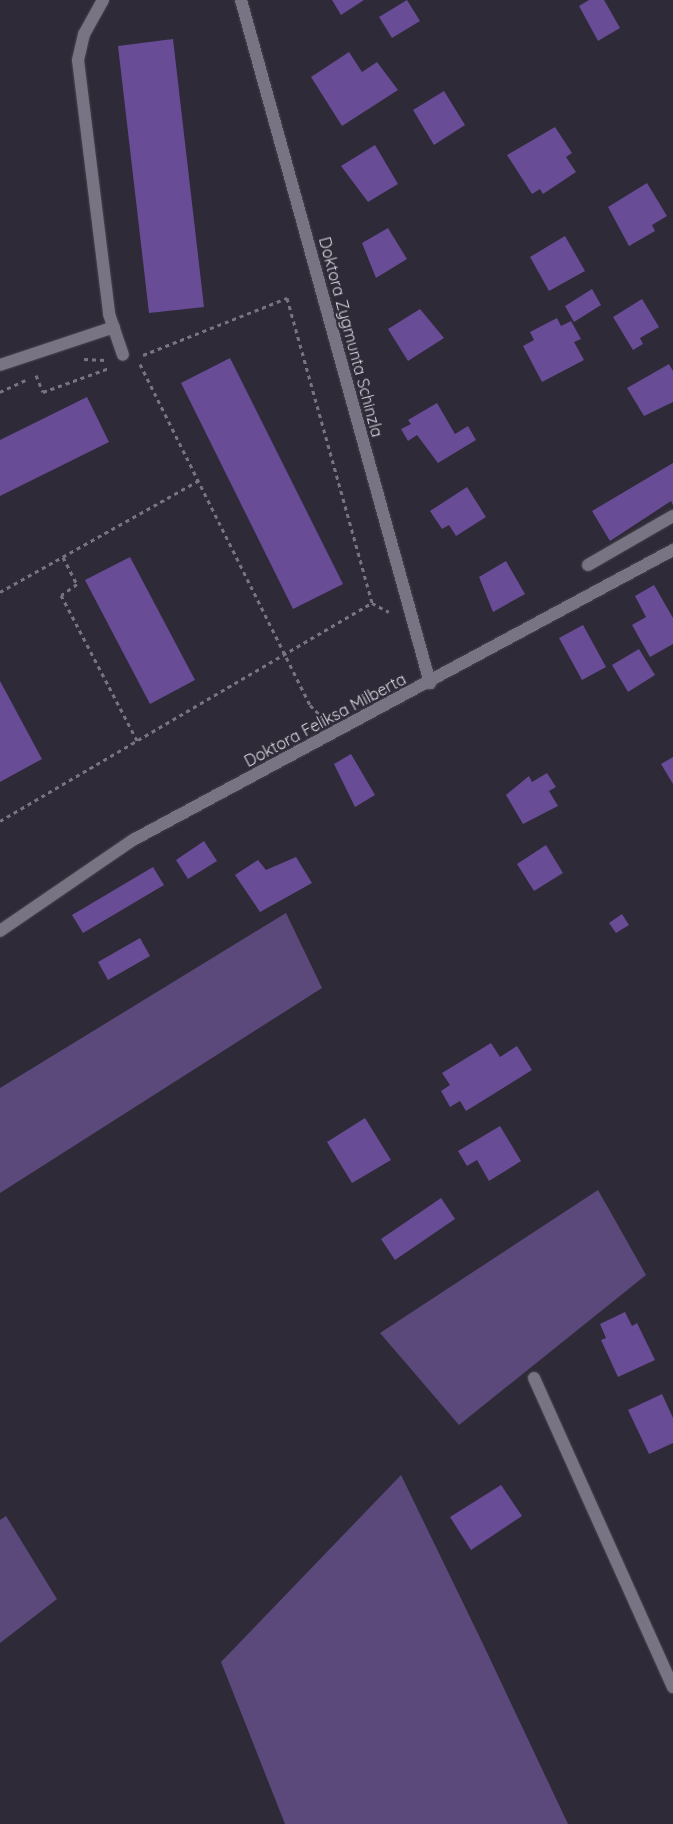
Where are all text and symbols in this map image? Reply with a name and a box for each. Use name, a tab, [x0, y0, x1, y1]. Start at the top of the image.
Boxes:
street label: Doktora Zygmunta Schinzla	[315, 235, 387, 439]
street label: Doktora Feliksa Milberta	[241, 669, 409, 771]

